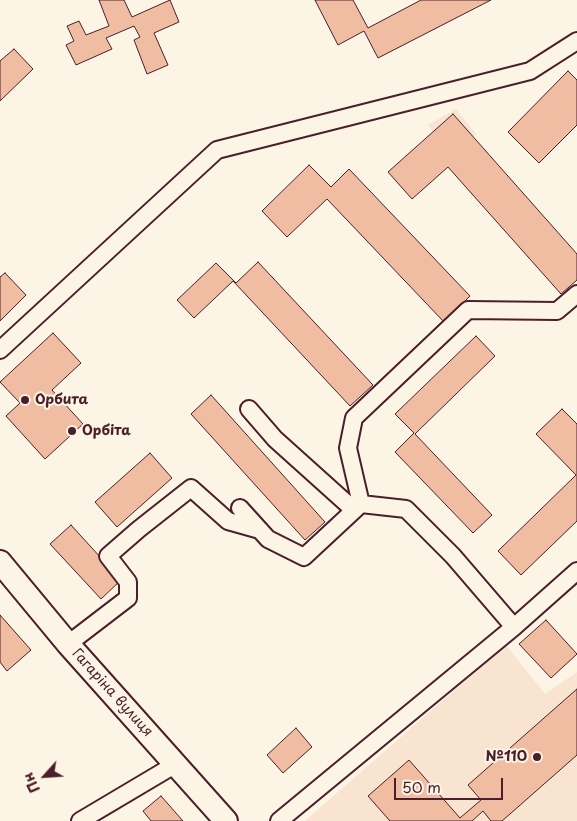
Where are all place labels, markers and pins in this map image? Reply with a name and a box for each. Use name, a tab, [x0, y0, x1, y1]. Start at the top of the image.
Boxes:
place label: Орбита	[35, 392, 88, 408]
marker: Орбита	[19, 394, 31, 406]
place label: Орбіта	[82, 423, 131, 439]
marker: Орбіта	[66, 425, 78, 437]
place label: №110	[486, 749, 527, 765]
marker: №110	[531, 751, 543, 763]

